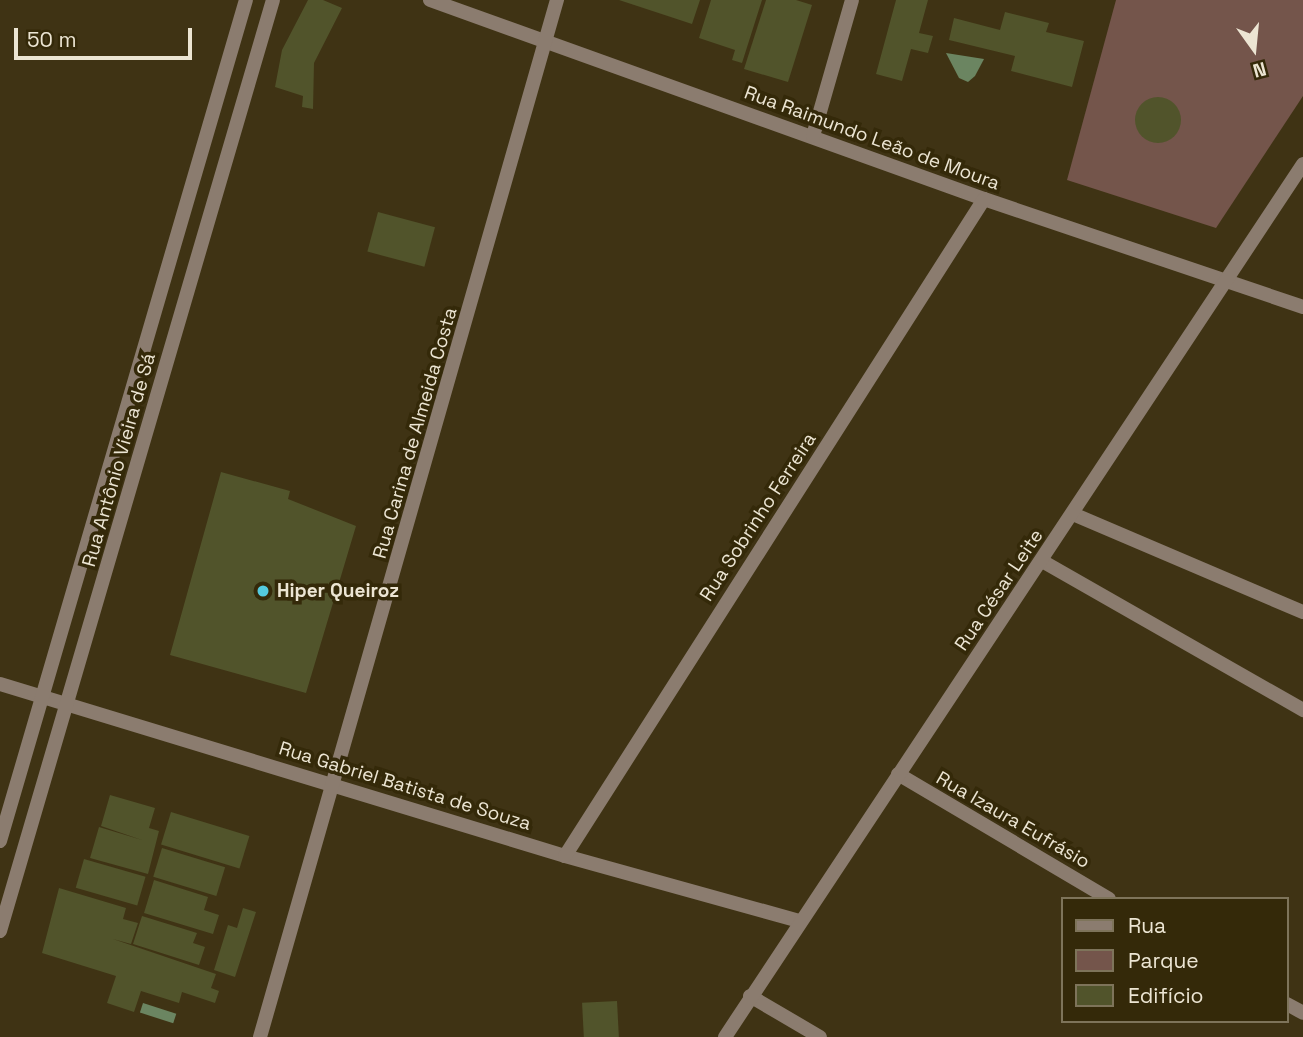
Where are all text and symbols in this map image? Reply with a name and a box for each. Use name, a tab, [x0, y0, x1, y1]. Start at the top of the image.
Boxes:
scale bar	[18, 14, 196, 58]
north arrow	[1219, 14, 1289, 84]
text: 50 m	[27, 26, 77, 53]
text: N	[1250, 56, 1269, 83]
street label: Rua Raimundo Leão de Moura	[741, 81, 1003, 195]
street label: Rua Carina de Almeida Costa	[368, 305, 462, 561]
street label: Rua Antônio Vieira de Sá	[77, 350, 161, 570]
street label: Rua Sobrinho Ferreira	[695, 429, 821, 605]
street label: Rua César Leite	[950, 525, 1048, 655]
place label: Hiper Queiroz	[277, 580, 399, 602]
marker: Hiper Queiroz	[255, 583, 271, 599]
street label: Rua Gabriel Batista de Souza	[276, 737, 534, 835]
street label: Rua Izaura Eufrásio	[932, 767, 1094, 873]
legend	[1062, 897, 1289, 1023]
text: Rua	[1128, 912, 1166, 939]
text: Parque	[1128, 947, 1199, 974]
text: Edifício	[1128, 982, 1204, 1009]

